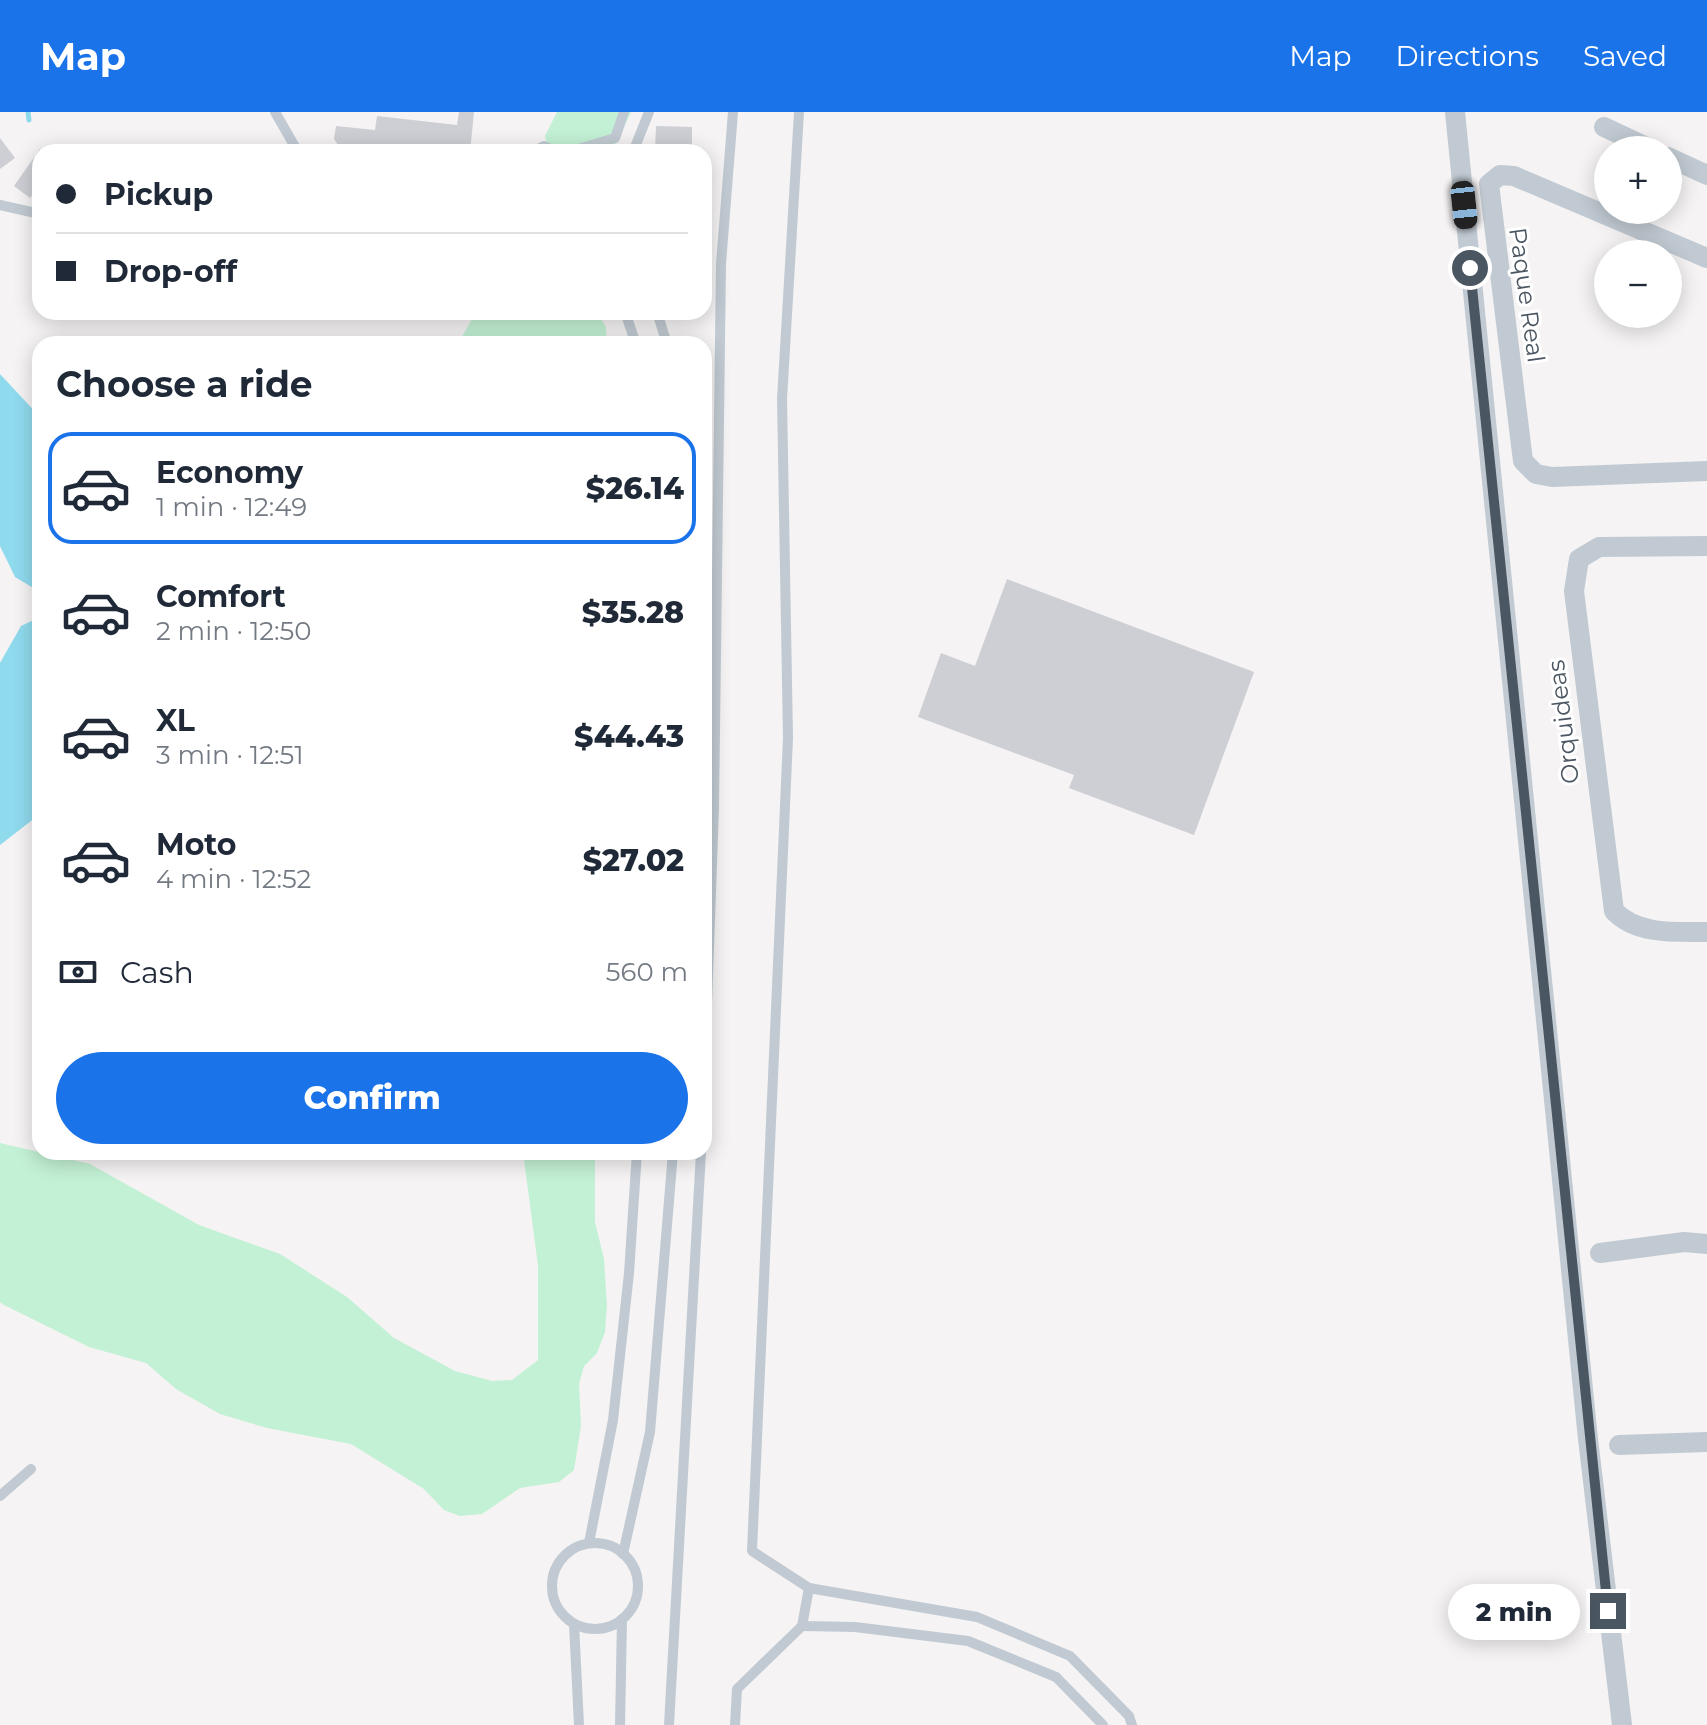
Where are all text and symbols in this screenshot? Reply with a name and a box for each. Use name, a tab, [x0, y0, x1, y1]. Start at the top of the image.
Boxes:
text: Map	[40, 33, 126, 80]
text: Map	[1289, 39, 1351, 73]
text: Directions	[1395, 39, 1539, 73]
text: Saved	[1583, 39, 1667, 73]
map controls	[1594, 136, 1682, 328]
button: +	[1594, 136, 1682, 224]
text: Pickup	[104, 176, 213, 213]
car	[1450, 180, 1478, 230]
street label: Paque Real	[1503, 225, 1551, 365]
button: −	[1594, 240, 1682, 328]
route start	[1452, 250, 1488, 286]
text: Drop-off	[104, 253, 237, 290]
text: Choose a ride	[56, 362, 313, 406]
icon: car	[60, 452, 132, 524]
text: Economy	[156, 454, 303, 491]
text: $26.14	[586, 470, 684, 507]
text: 1 min · 12:49	[156, 491, 307, 523]
icon: car	[60, 576, 132, 648]
text: Comfort	[156, 578, 286, 615]
text: $35.28	[582, 594, 684, 631]
text: 2 min · 12:50	[156, 615, 312, 647]
street label: Orquideas	[1541, 658, 1585, 786]
icon: car	[60, 700, 132, 772]
text: XL	[156, 702, 195, 739]
text: $44.43	[574, 718, 684, 755]
text: 3 min · 12:51	[156, 739, 304, 771]
icon: car	[60, 824, 132, 896]
text: Moto	[156, 826, 237, 863]
text: $27.02	[583, 842, 684, 879]
text: 4 min · 12:52	[156, 863, 311, 895]
icon: cash	[56, 950, 100, 994]
text: Cash	[120, 954, 194, 991]
text: 560 m	[606, 956, 688, 988]
button: Confirm	[56, 1052, 688, 1144]
callout: 2 min	[1448, 1583, 1580, 1639]
route end	[1590, 1593, 1626, 1629]
text: 2 min	[1476, 1596, 1552, 1628]

